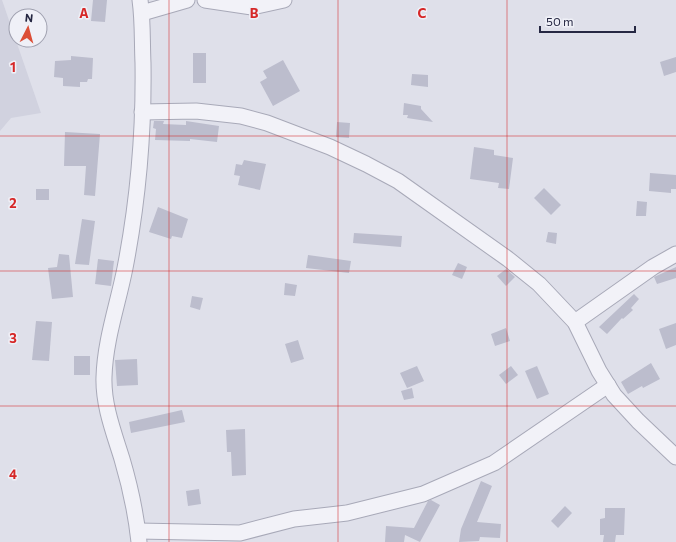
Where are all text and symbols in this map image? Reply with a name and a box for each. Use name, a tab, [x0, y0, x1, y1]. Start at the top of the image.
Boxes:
text: A	[79, 5, 89, 21]
text: B	[250, 5, 259, 21]
text: C	[418, 5, 427, 21]
north arrow	[8, 8, 48, 48]
scale bar	[540, 8, 635, 34]
text: N	[24, 11, 34, 24]
text: 50 m	[546, 14, 574, 28]
text: 1	[10, 59, 16, 75]
text: 2	[9, 195, 17, 211]
text: 3	[9, 330, 17, 346]
text: 4	[9, 466, 17, 482]

